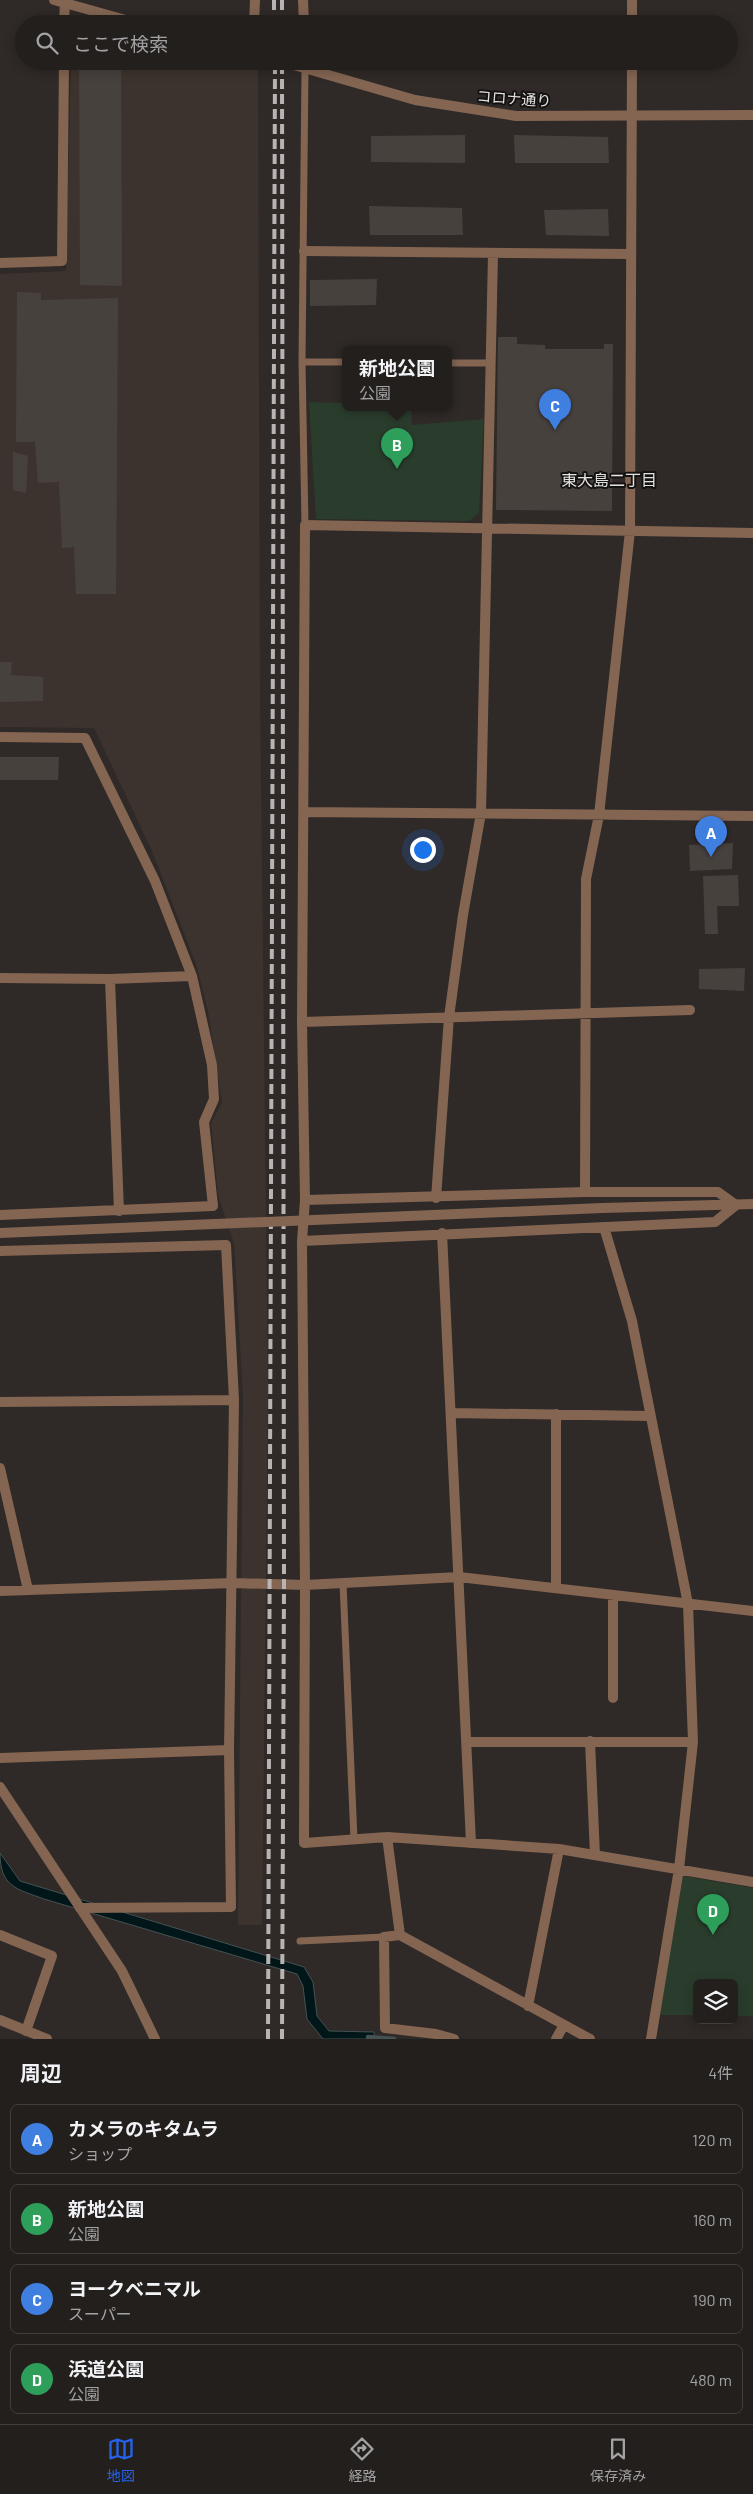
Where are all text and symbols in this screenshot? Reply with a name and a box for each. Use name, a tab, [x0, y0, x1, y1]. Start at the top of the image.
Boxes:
search box	[15, 15, 738, 70]
icon: search	[33, 29, 61, 57]
text: ここで検索	[73, 32, 168, 55]
street label: コロナ通り	[476, 86, 552, 110]
popup	[342, 346, 452, 411]
text: 新地公園	[359, 356, 435, 379]
text: 公園	[359, 383, 391, 402]
pin: C	[539, 389, 571, 430]
pin: B	[381, 428, 413, 469]
district label: 東大島二丁目	[561, 470, 657, 489]
pin: A	[695, 816, 727, 857]
your location	[410, 837, 436, 863]
pin: D	[697, 1894, 729, 1935]
map controls	[693, 1979, 738, 2024]
button: layers	[693, 1979, 738, 2024]
text: 周辺	[20, 2060, 62, 2085]
text: 4件	[708, 2063, 733, 2082]
text: カメラのキタムラ	[68, 2117, 219, 2140]
text: A	[32, 2130, 42, 2149]
text: 120 m	[692, 2130, 732, 2149]
text: ショップ	[68, 2144, 132, 2163]
text: 新地公園	[68, 2197, 144, 2220]
text: B	[32, 2210, 42, 2229]
text: 160 m	[693, 2210, 732, 2229]
text: 公園	[68, 2224, 100, 2243]
text: ヨークベニマル	[68, 2277, 201, 2300]
text: C	[32, 2290, 42, 2309]
text: 190 m	[693, 2290, 732, 2309]
text: スーパー	[68, 2304, 132, 2323]
text: 浜道公園	[68, 2357, 144, 2380]
text: D	[32, 2370, 42, 2389]
text: 480 m	[689, 2370, 732, 2389]
text: 公園	[68, 2384, 100, 2403]
tab: 地図	[107, 2435, 135, 2485]
tab: 経路	[348, 2435, 376, 2485]
tab: 保存済み	[590, 2435, 646, 2485]

